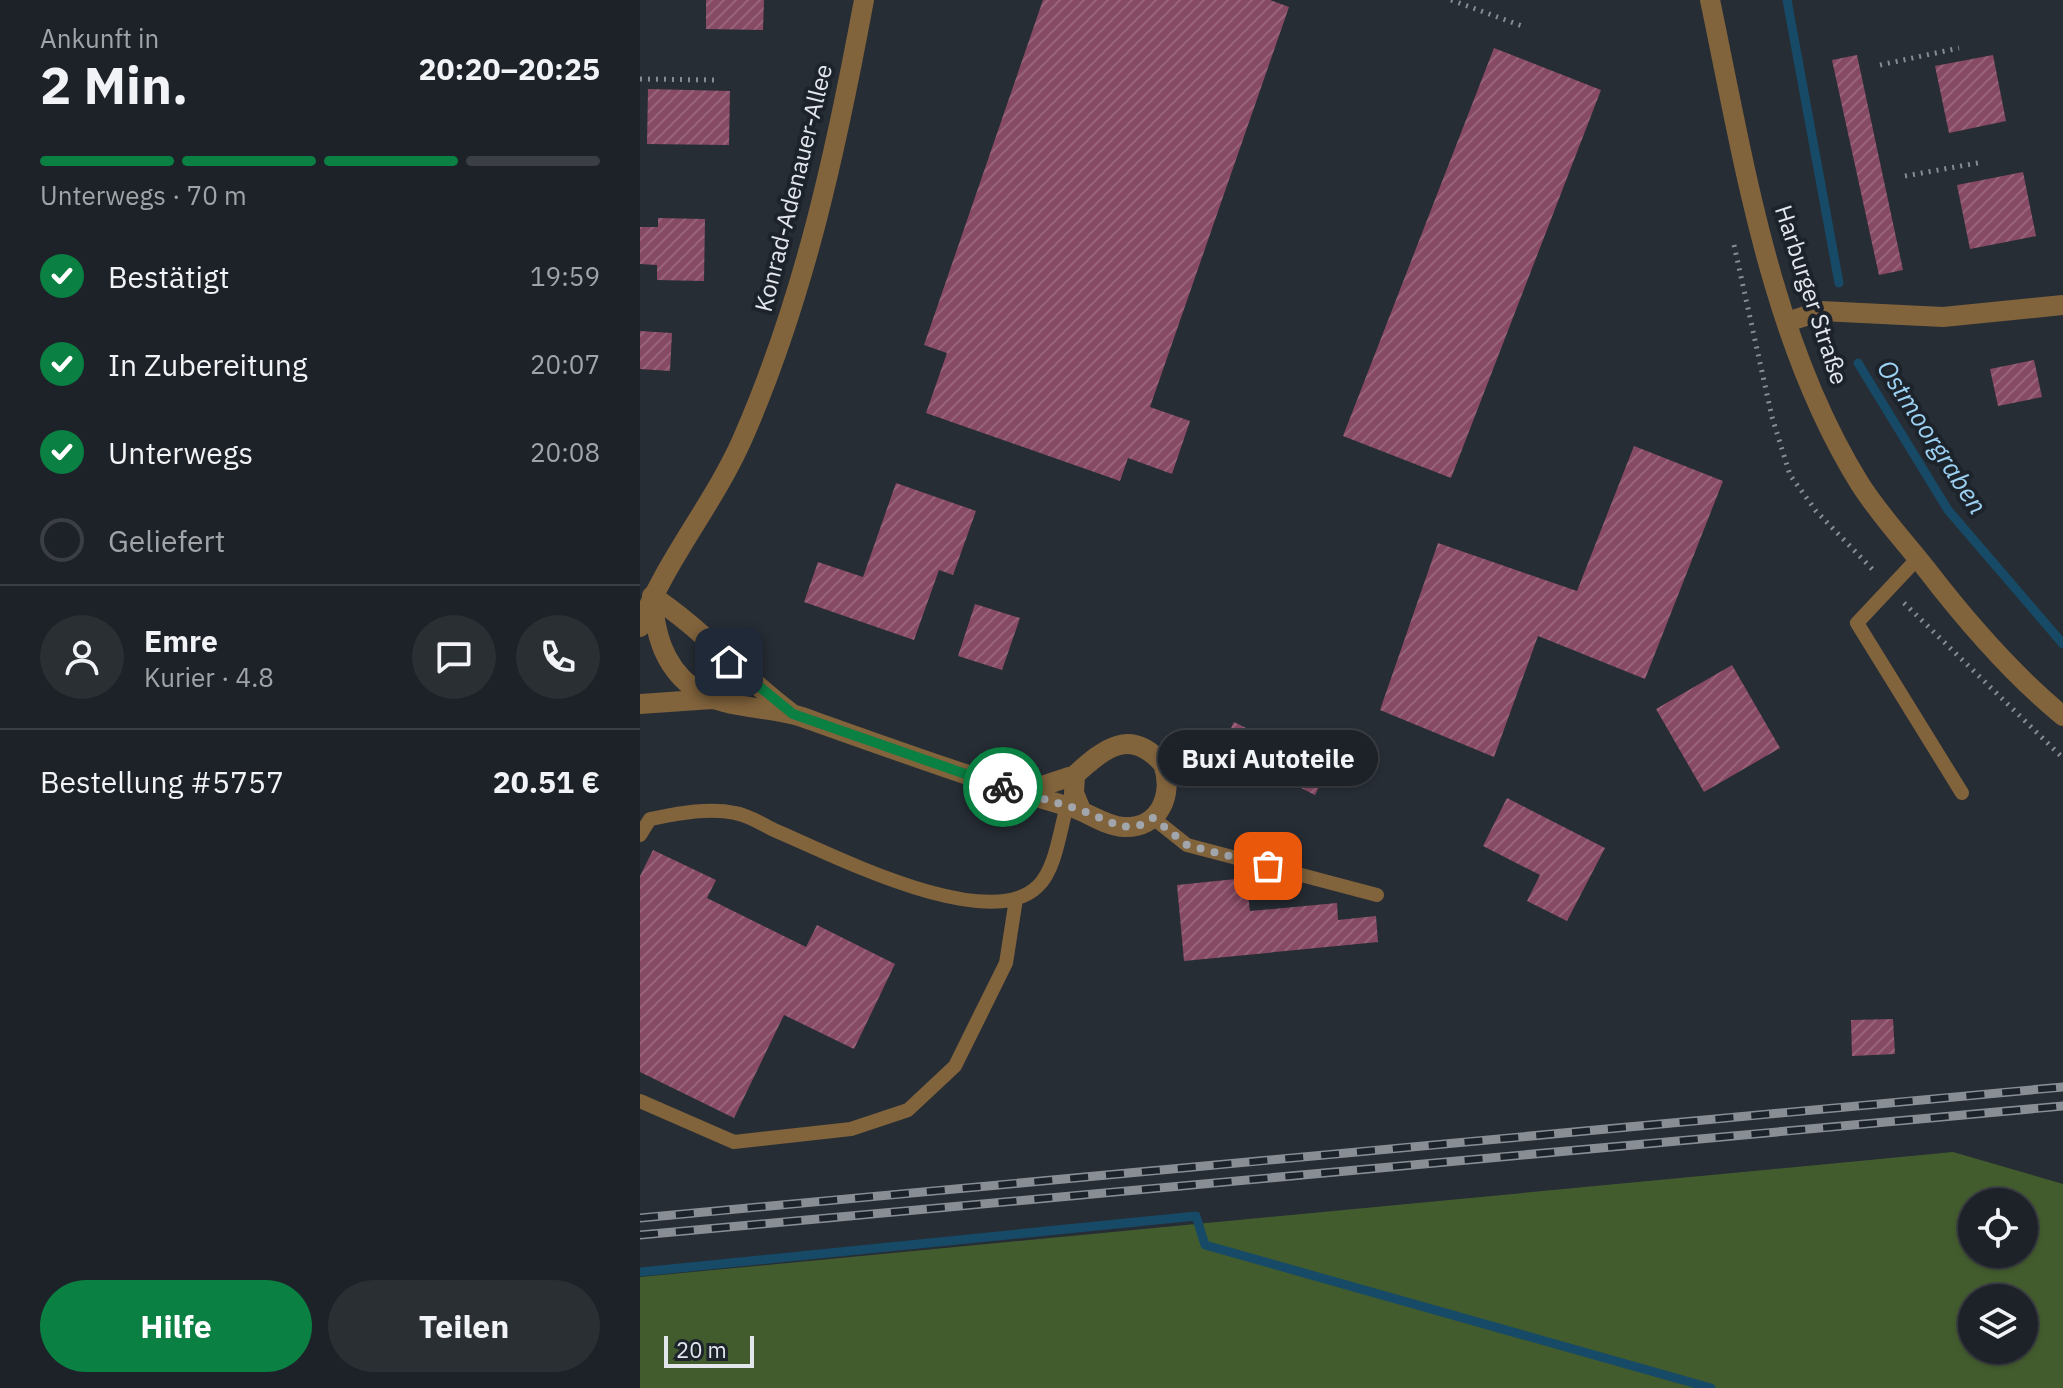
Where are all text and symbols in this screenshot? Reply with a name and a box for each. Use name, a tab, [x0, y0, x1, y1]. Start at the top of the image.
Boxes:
text: Ankunft in	[40, 21, 159, 55]
text: 20:20–20:25	[419, 49, 600, 88]
text: 2 Min.	[40, 51, 188, 118]
street label: Konrad-Adenauer-Allee	[747, 61, 839, 315]
text: Unterwegs · 70 m	[40, 178, 247, 212]
street label: Harburger Straße	[1768, 201, 1856, 389]
icon: check	[40, 254, 84, 298]
text: Bestätigt	[108, 257, 229, 296]
text: 19:59	[530, 259, 600, 293]
icon: check	[40, 342, 84, 386]
text: In Zubereitung	[108, 345, 308, 384]
text: 20:07	[530, 347, 600, 381]
water label: Ostmoorgraben	[1870, 353, 1995, 520]
icon: check	[40, 430, 84, 474]
text: Unterwegs	[108, 433, 253, 472]
text: 20:08	[530, 435, 600, 469]
text: Geliefert	[108, 521, 225, 560]
button: person	[40, 615, 124, 699]
button: chat	[412, 615, 496, 699]
button: phone	[516, 615, 600, 699]
text: Emre	[144, 621, 218, 660]
pin	[695, 628, 763, 696]
icon: home	[707, 640, 751, 684]
text: Kurier · 4.8	[144, 660, 274, 694]
callout: Buxi Autoteile	[1158, 730, 1378, 786]
text: Buxi Autoteile	[1181, 741, 1355, 775]
courier	[963, 747, 1043, 827]
text: Bestellung #5757	[40, 762, 284, 801]
text: 20.51 €	[493, 762, 600, 801]
icon: bike	[981, 765, 1025, 809]
pin	[1234, 832, 1302, 900]
icon: bag	[1246, 844, 1290, 888]
map controls	[1958, 1188, 2038, 1364]
button: locate	[1958, 1188, 2038, 1268]
button: Hilfe	[40, 1280, 312, 1372]
button: Teilen	[328, 1280, 600, 1372]
button: layers	[1958, 1284, 2038, 1364]
scale bar	[664, 1332, 754, 1368]
text: 20 m	[676, 1335, 727, 1364]

